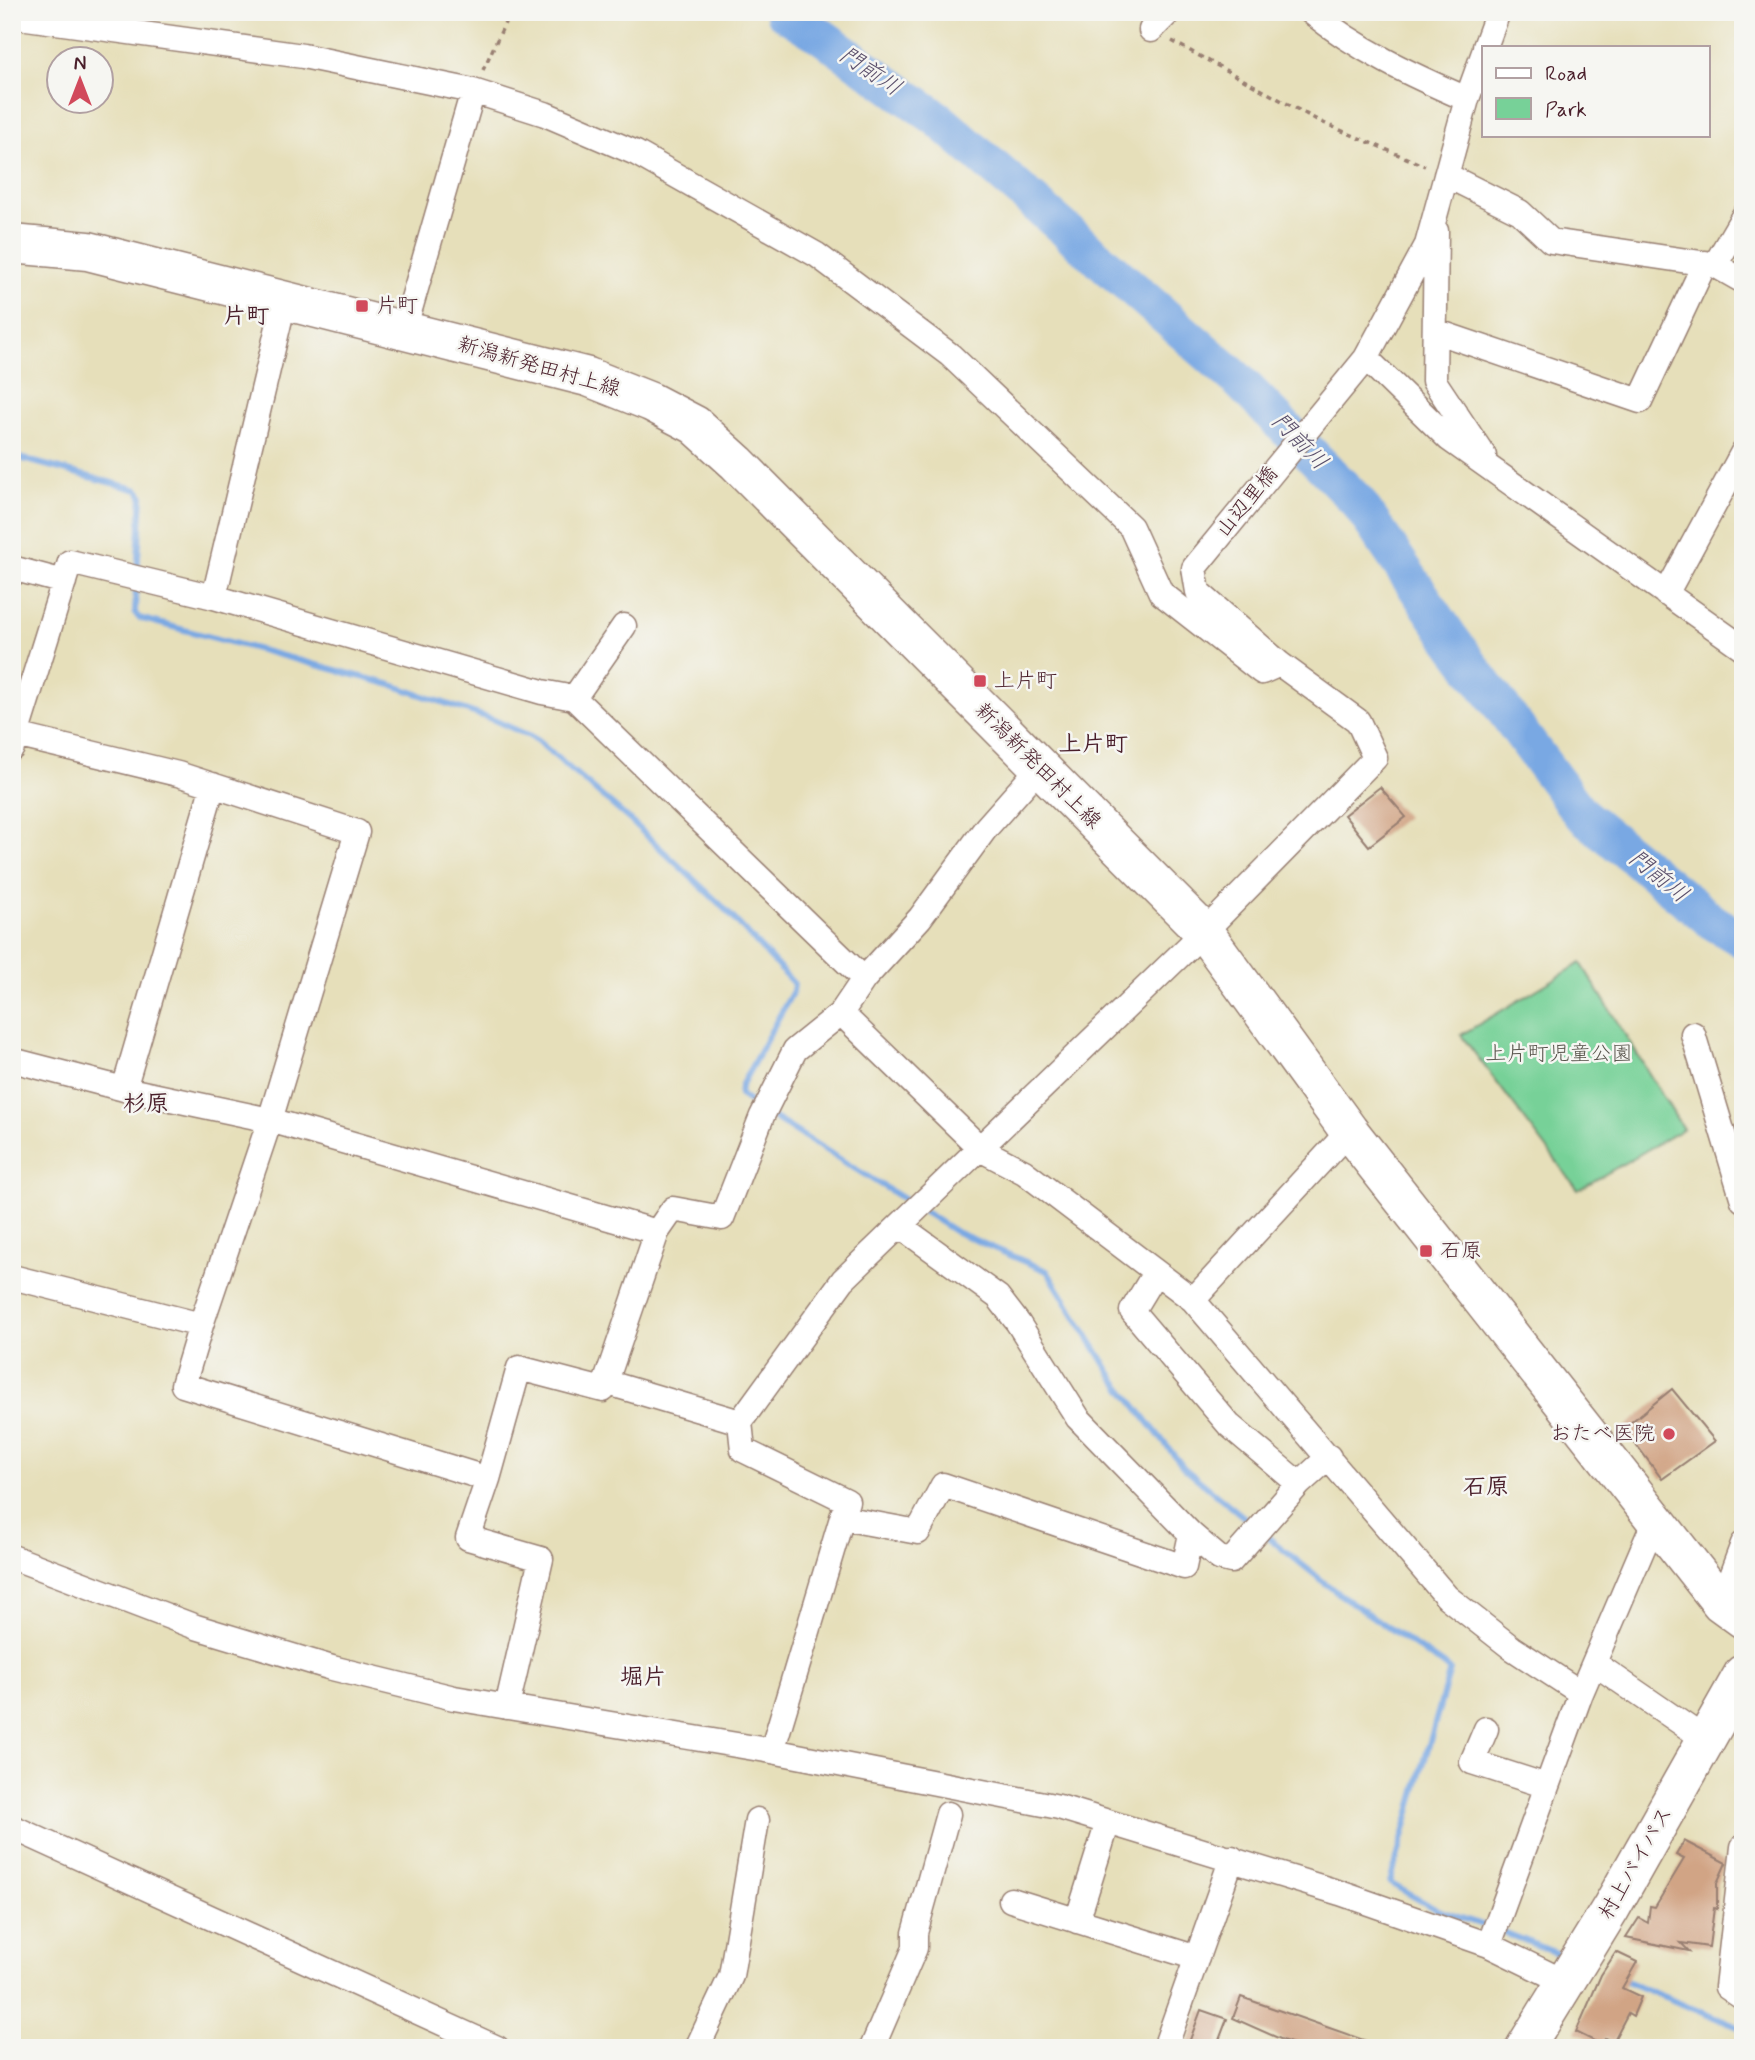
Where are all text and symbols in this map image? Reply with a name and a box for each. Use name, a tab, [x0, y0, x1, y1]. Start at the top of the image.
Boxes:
water label: 門前川	[833, 40, 907, 104]
north arrow	[46, 46, 116, 116]
legend	[1482, 46, 1710, 136]
text: N	[74, 52, 86, 77]
text: Road	[1545, 60, 1587, 88]
text: Park	[1545, 96, 1587, 124]
place label: 片町	[376, 292, 418, 320]
marker: 片町	[354, 298, 370, 314]
district label: 片町	[223, 302, 269, 332]
street label: 新潟新発田村上線	[454, 330, 624, 404]
water label: 門前川	[1264, 407, 1334, 477]
street label: 山辺里橋	[1210, 461, 1284, 543]
place label: 上片町	[994, 667, 1057, 695]
marker: 上片町	[972, 673, 988, 689]
street label: 新潟新発田村上線	[969, 697, 1107, 835]
district label: 上片町	[1059, 730, 1128, 760]
water label: 門前川	[1622, 844, 1694, 910]
park label: 上片町児童公園	[1486, 1040, 1633, 1068]
district label: 杉原	[123, 1090, 169, 1120]
place label: 石原	[1440, 1237, 1482, 1265]
marker: 石原	[1418, 1243, 1434, 1259]
place label: おたべ医院	[1550, 1420, 1655, 1448]
marker: おたべ医院	[1661, 1426, 1677, 1442]
district label: 石原	[1463, 1473, 1509, 1503]
district label: 堀片	[620, 1663, 666, 1693]
street label: 村上バイパス	[1592, 1802, 1680, 1924]

